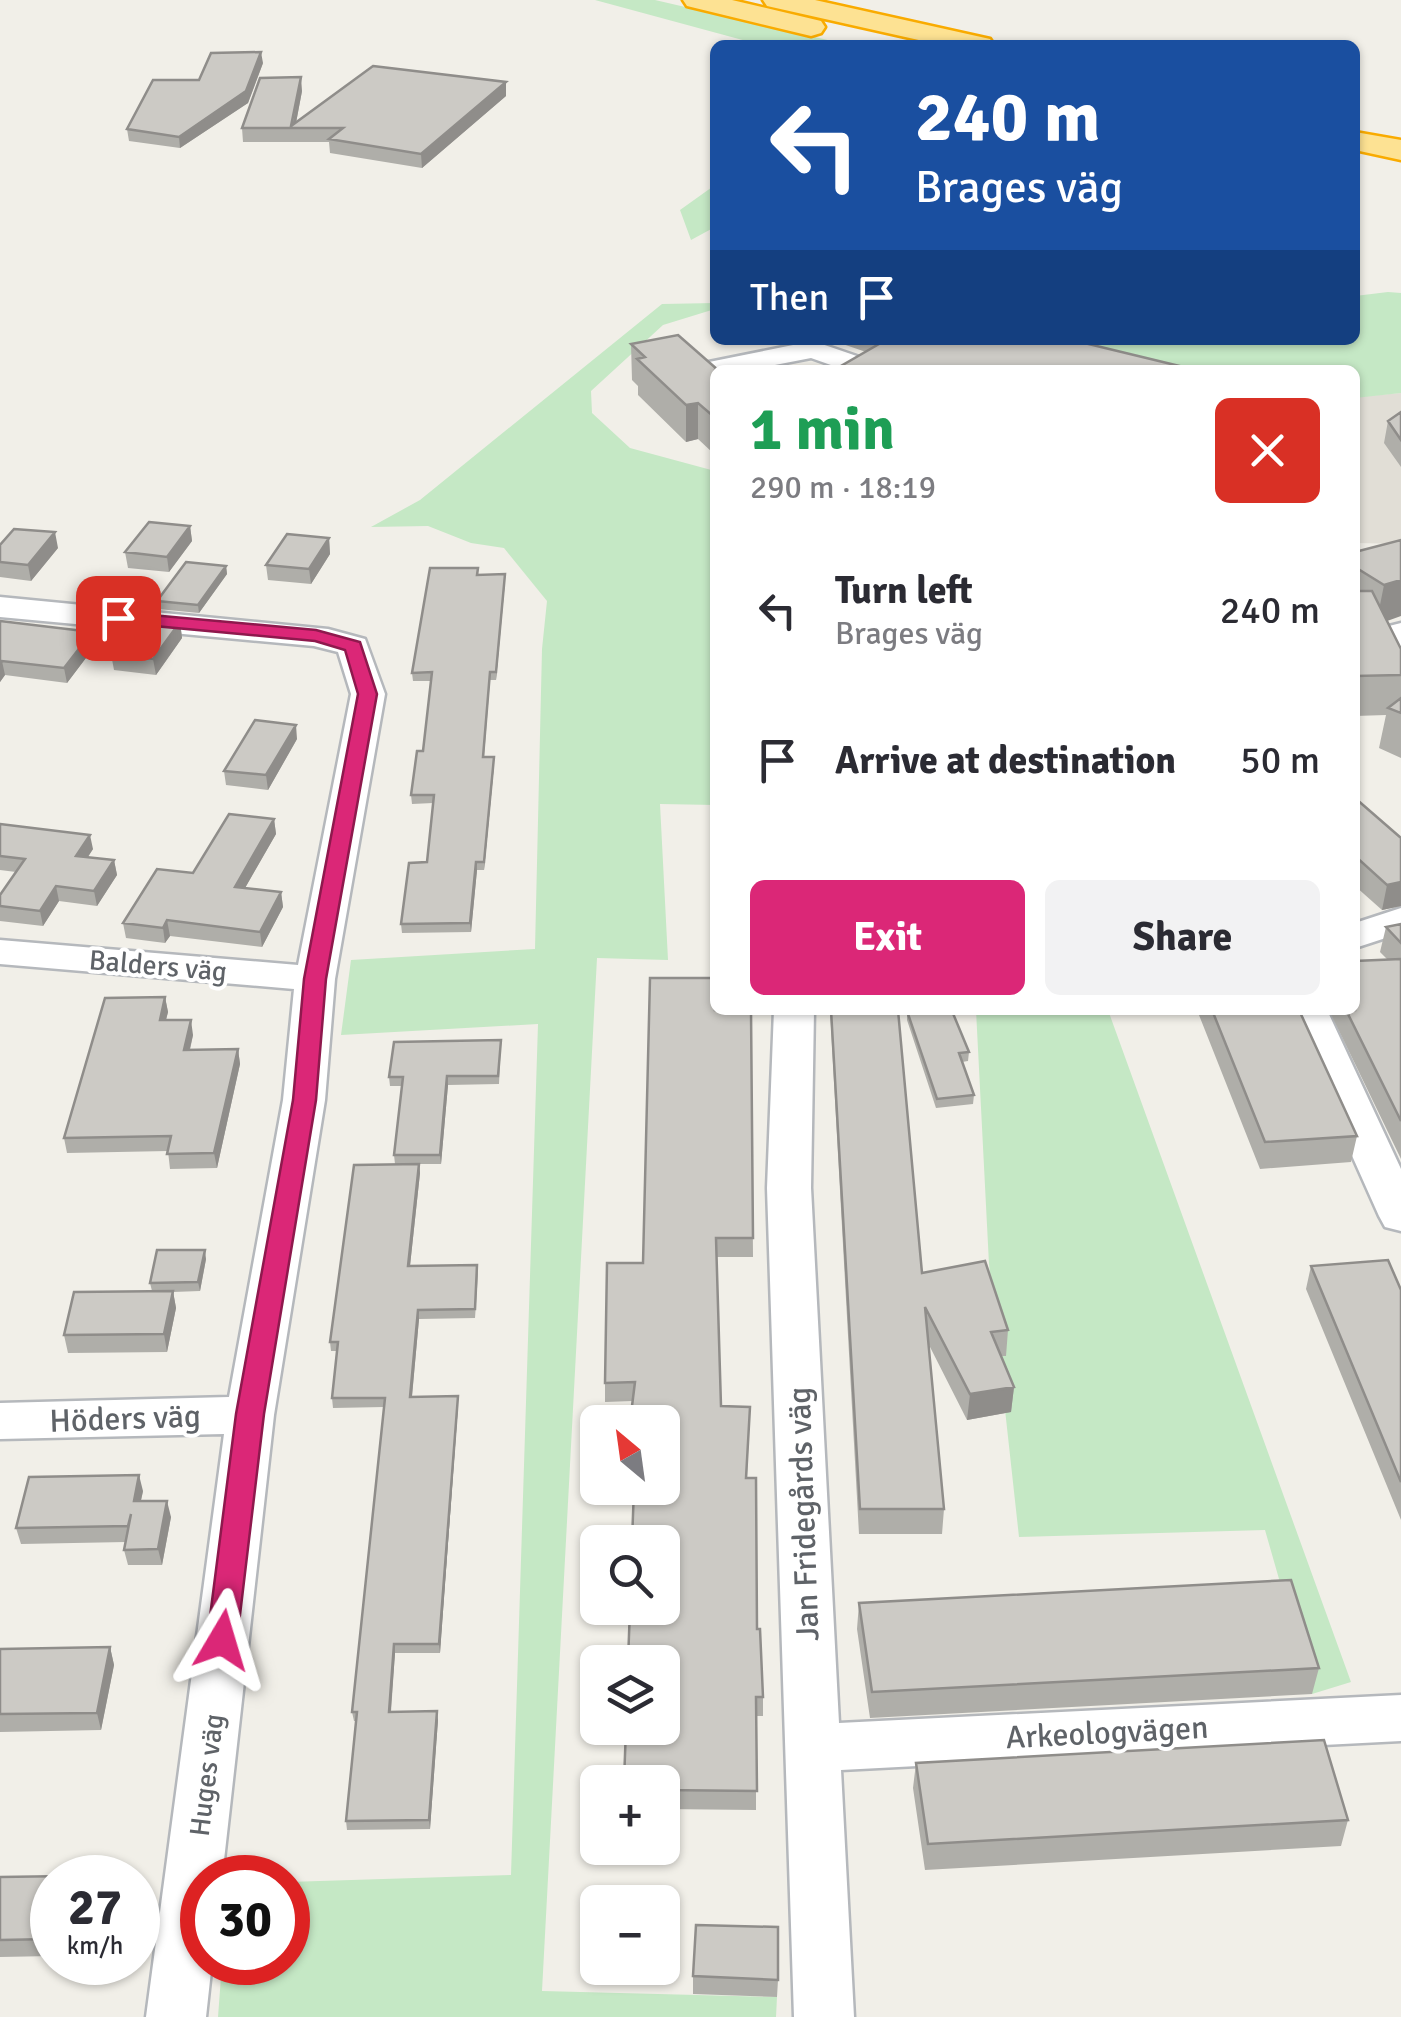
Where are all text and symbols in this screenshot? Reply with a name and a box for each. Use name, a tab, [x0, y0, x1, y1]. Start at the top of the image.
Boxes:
text: 240 m	[915, 74, 1100, 160]
icon: left	[750, 80, 880, 210]
text: Brages väg	[915, 160, 1123, 215]
icon: arrive	[849, 270, 904, 325]
text: Then	[750, 274, 829, 321]
text: 1 min	[750, 393, 895, 467]
button: close	[1215, 398, 1320, 503]
text: 290 m · 18:19	[750, 468, 936, 507]
text: Turn left	[835, 567, 973, 614]
pin	[76, 576, 161, 661]
icon: left	[750, 583, 805, 638]
text: 240 m	[1220, 587, 1320, 634]
icon: arrive	[91, 591, 146, 646]
text: Brages väg	[835, 614, 983, 653]
icon: arrive	[750, 733, 805, 788]
text: Arrive at destination	[835, 737, 1176, 784]
text: 50 m	[1240, 737, 1320, 784]
button: Exit	[750, 880, 1025, 995]
button: Share	[1045, 880, 1320, 995]
street label: Balders väg	[88, 943, 228, 989]
street label: Jan Fridegårds väg	[780, 1386, 827, 1642]
street label: Höders väg	[49, 1396, 201, 1441]
north arrow	[580, 1405, 680, 1505]
map controls	[580, 1405, 680, 1985]
button: search	[580, 1525, 680, 1625]
position arrow	[170, 1588, 274, 1692]
button: layers	[580, 1645, 680, 1745]
street label: Arkeologvägen	[1005, 1708, 1209, 1757]
street label: Huges väg	[183, 1712, 231, 1838]
button: +	[580, 1765, 680, 1865]
speed limit sign: 30	[180, 1855, 310, 1985]
text: 27	[68, 1877, 122, 1939]
button: −	[580, 1885, 680, 1985]
text: km/h	[67, 1930, 123, 1961]

